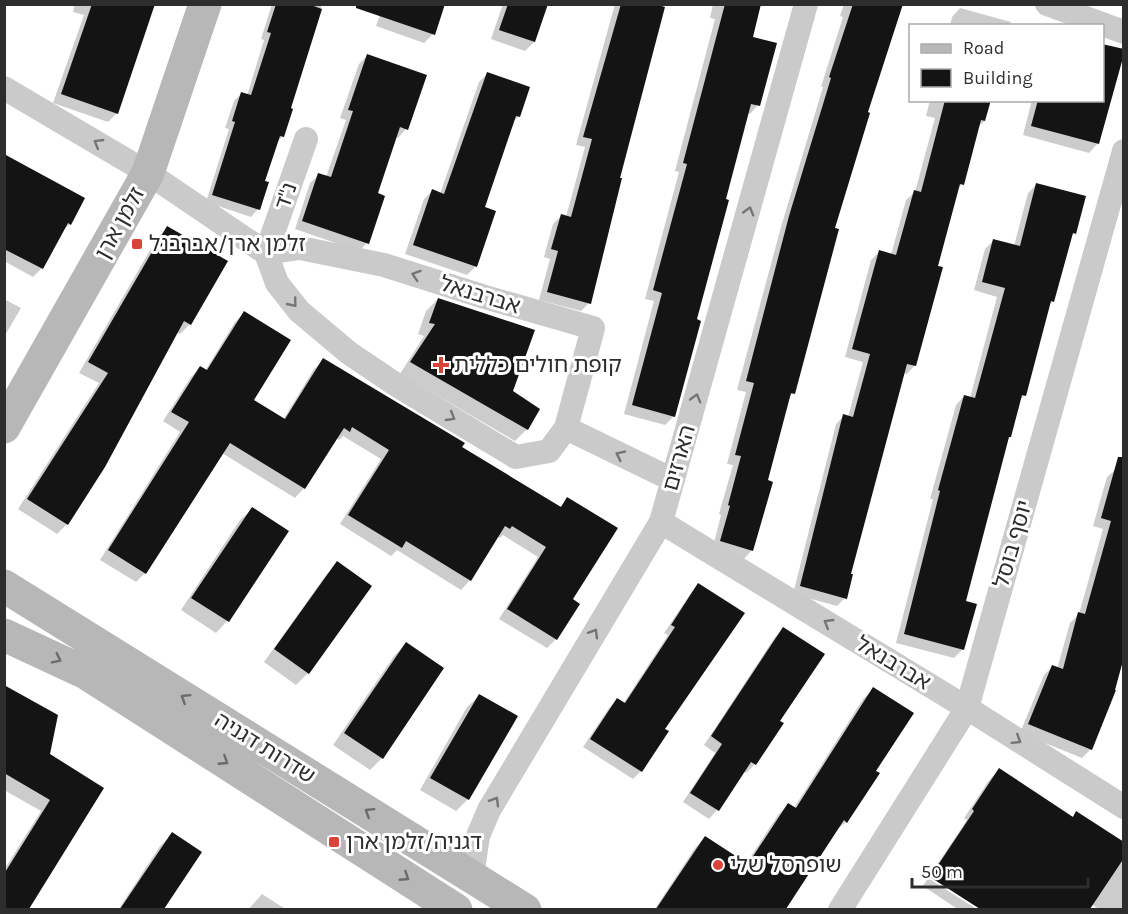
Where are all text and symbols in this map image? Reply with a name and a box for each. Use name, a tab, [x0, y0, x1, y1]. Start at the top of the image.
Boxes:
legend	[909, 24, 1104, 102]
text: Road	[963, 37, 1004, 59]
text: Building	[963, 67, 1033, 89]
one-way arrow	[94, 139, 104, 150]
street label: נ"ד	[269, 179, 303, 213]
street label: זלמן ארן	[90, 182, 150, 264]
one-way arrow	[741, 206, 754, 216]
place label: זלמן ארן/אברבנל	[149, 231, 306, 257]
marker: זלמן ארן/אברבנל	[130, 237, 144, 251]
one-way arrow	[411, 270, 422, 283]
street label: אברבנאל	[437, 270, 523, 320]
one-way arrow	[286, 297, 297, 308]
place label: קופת חולים כללית	[454, 352, 622, 378]
marker: קופת חולים כללית	[432, 356, 450, 374]
one-way arrow	[689, 393, 701, 404]
one-way arrow	[445, 410, 455, 422]
street label: הארזים	[657, 422, 701, 494]
one-way arrow	[616, 450, 627, 462]
street label: יוסף בוסל	[988, 497, 1038, 591]
one-way arrow	[824, 619, 834, 631]
one-way arrow	[587, 629, 599, 639]
street label: אברבנאל	[851, 631, 935, 695]
one-way arrow	[51, 652, 62, 664]
one-way arrow	[181, 694, 191, 706]
street label: שדרות דגניה	[210, 707, 320, 789]
one-way arrow	[1011, 732, 1021, 744]
one-way arrow	[217, 754, 228, 765]
one-way arrow	[487, 797, 499, 807]
one-way arrow	[365, 807, 375, 819]
place label: דגניה/זלמן ארן	[346, 829, 482, 855]
marker: דגניה/זלמן ארן	[327, 835, 341, 849]
scale bar	[912, 851, 1088, 889]
place label: שופרסל שלי	[730, 852, 842, 878]
marker: שופרסל שלי	[711, 858, 725, 872]
text: 50 m	[921, 861, 963, 883]
one-way arrow	[399, 870, 410, 881]

